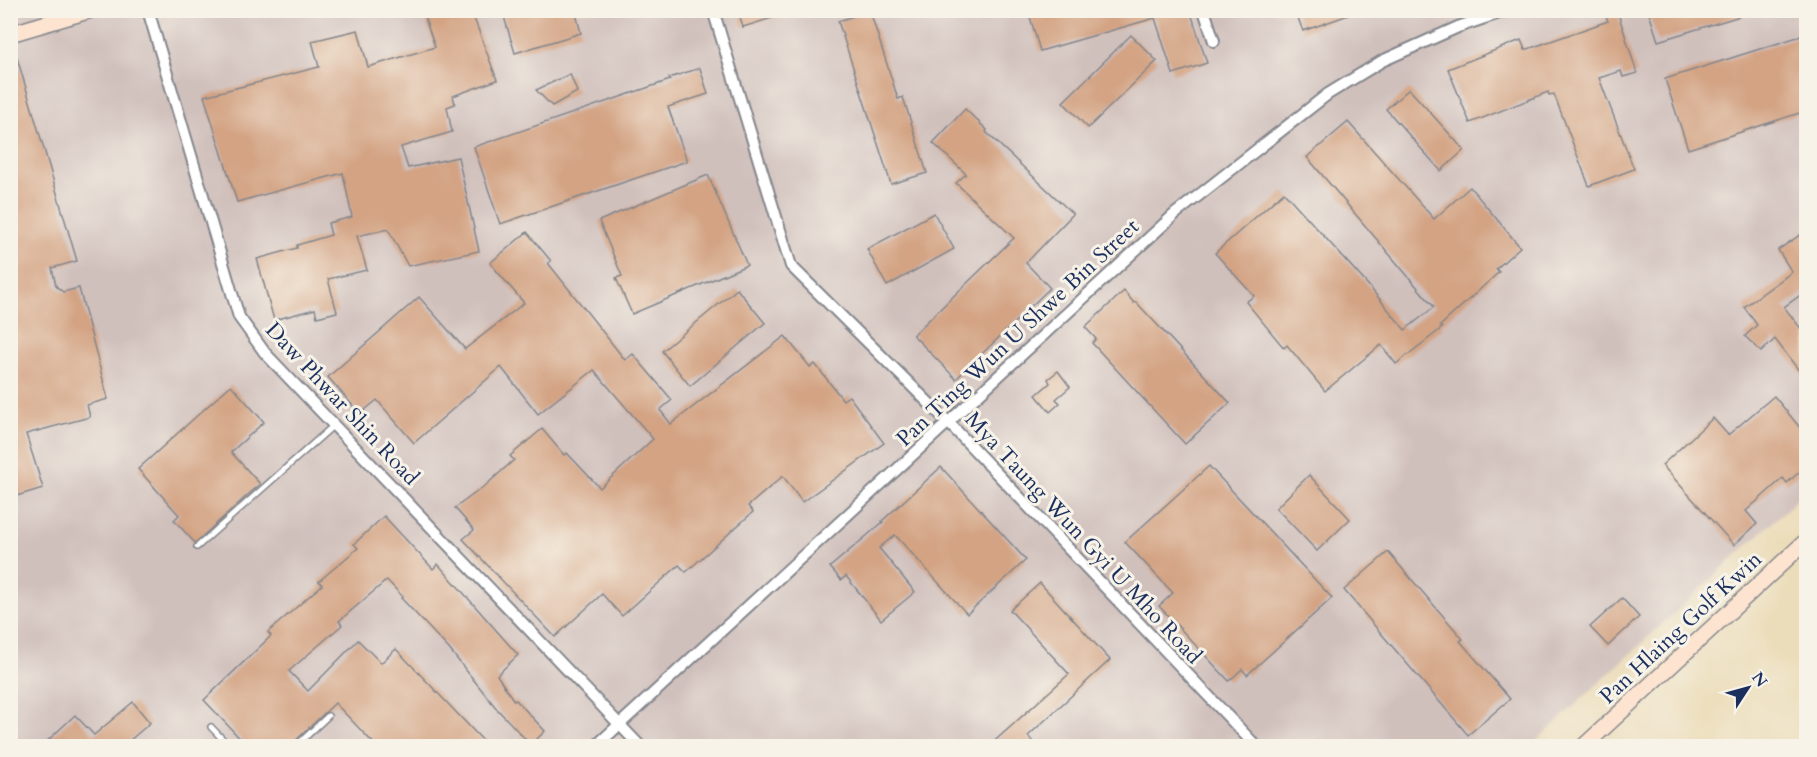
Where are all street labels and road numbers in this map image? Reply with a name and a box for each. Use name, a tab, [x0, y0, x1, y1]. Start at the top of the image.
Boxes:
street label: Pan Ting Wun U Shwe Bin Street	[890, 212, 1146, 453]
street label: Daw Phwar Shin Road	[259, 316, 426, 492]
street label: Mya Taung Wun Gyi U Mho Road	[958, 405, 1209, 671]
street label: Pan Hlaing Golf Kwin	[1593, 544, 1769, 711]

